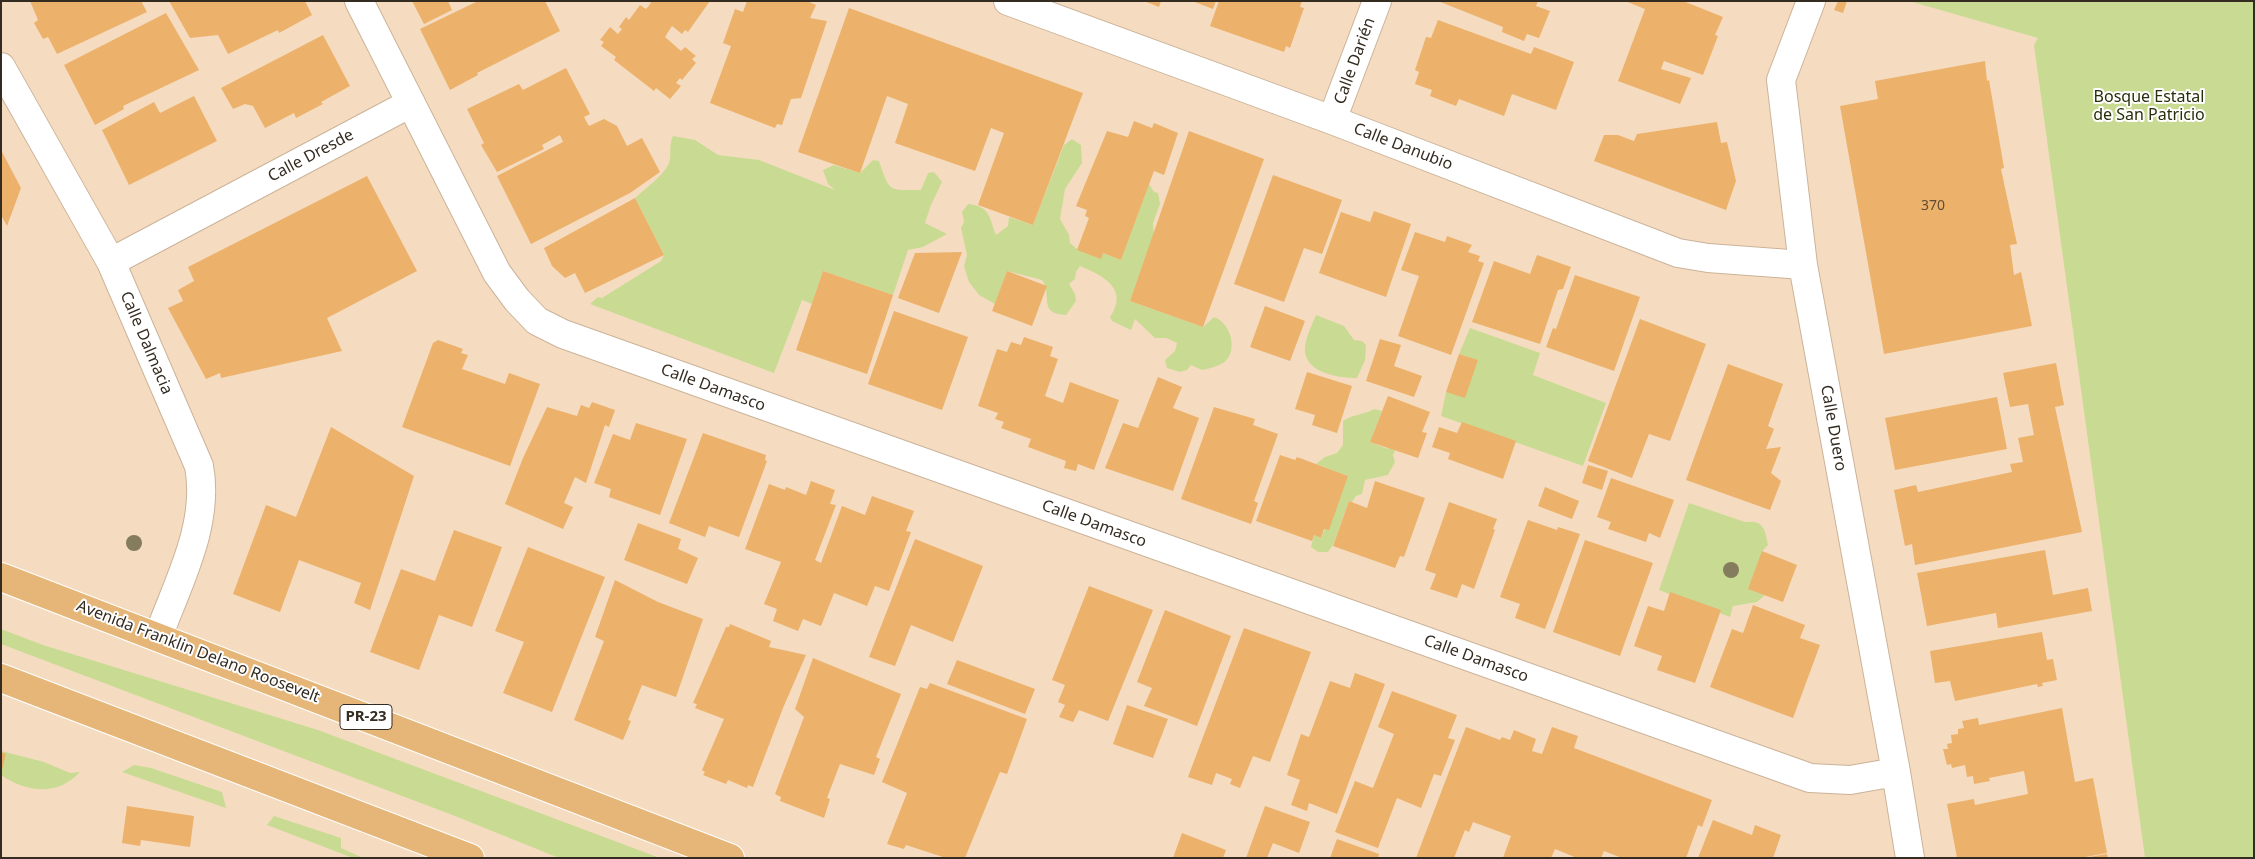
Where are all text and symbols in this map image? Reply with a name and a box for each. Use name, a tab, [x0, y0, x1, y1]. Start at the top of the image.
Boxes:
street label: Calle Darién	[1330, 15, 1380, 107]
park label: Bosque Estatal de San Patricio	[2093, 87, 2205, 125]
street label: Calle Danubio	[1351, 119, 1455, 175]
street label: Calle Dresde	[265, 125, 357, 187]
house number: 370	[1921, 198, 1945, 214]
street label: Calle Dalmacia	[116, 289, 176, 397]
street label: Calle Damasco	[658, 360, 768, 416]
street label: Calle Duero	[1816, 383, 1850, 473]
street label: Calle Damasco	[1039, 496, 1149, 552]
street label: Avenida Franklin Delano Roosevelt	[74, 597, 322, 707]
street label: Calle Damasco	[1421, 631, 1531, 687]
road number: PR-23	[340, 704, 392, 730]

